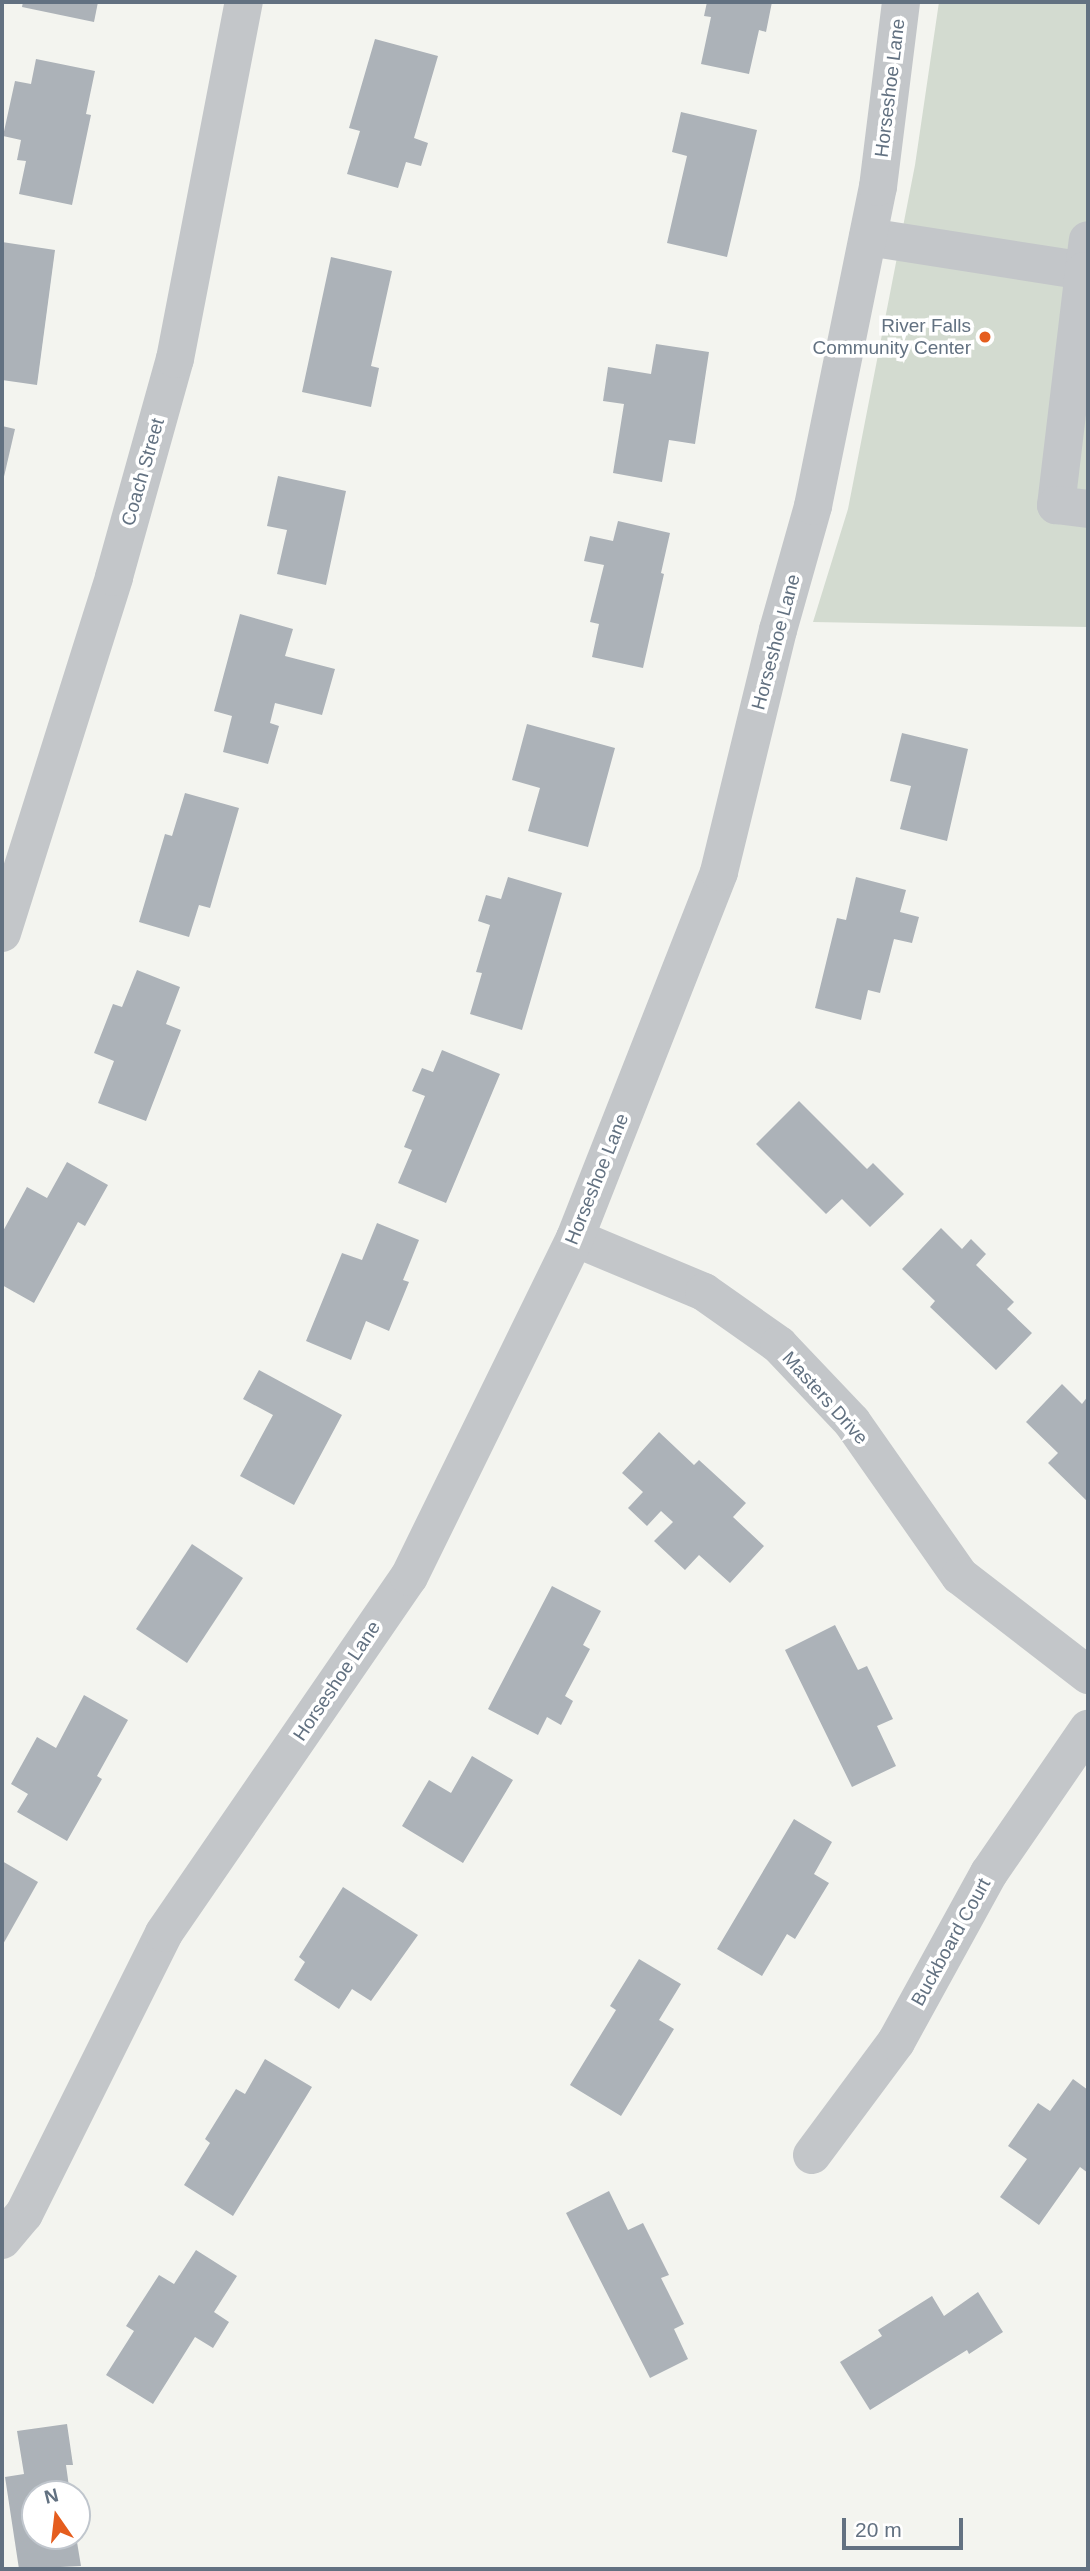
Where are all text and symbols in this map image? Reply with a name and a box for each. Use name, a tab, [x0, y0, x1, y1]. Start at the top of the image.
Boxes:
street label: Horseshoe Lane	[870, 17, 910, 159]
place label: River Falls Community Center	[813, 315, 971, 359]
marker: River Falls Community Center	[977, 329, 993, 345]
street label: Coach Street	[117, 416, 169, 528]
street label: Horseshoe Lane	[747, 572, 805, 712]
street label: Horseshoe Lane	[560, 1110, 634, 1248]
street label: Masters Drive	[777, 1347, 873, 1449]
street label: Horseshoe Lane	[289, 1617, 385, 1745]
street label: Buckboard Court	[906, 1874, 996, 2010]
north arrow	[21, 2480, 91, 2550]
text: N	[42, 2484, 60, 2508]
scale bar	[845, 2504, 966, 2548]
text: 20 m	[855, 2518, 902, 2541]

